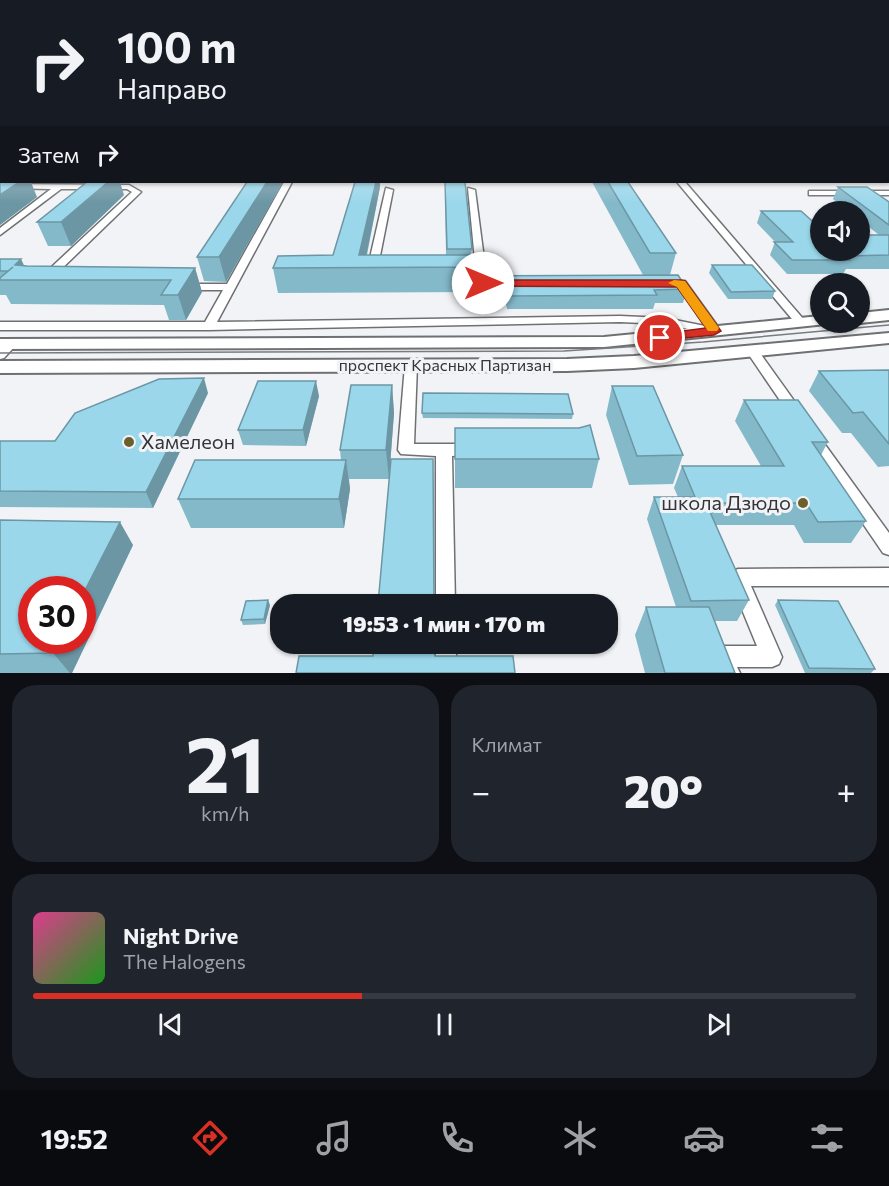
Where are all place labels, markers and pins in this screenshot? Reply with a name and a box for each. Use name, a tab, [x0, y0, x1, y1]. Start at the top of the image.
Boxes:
pin	[634, 312, 685, 363]
place label: Хамелеон	[141, 429, 235, 453]
marker: Хамелеон	[122, 435, 136, 449]
place label: школа Дзюдо	[661, 490, 791, 514]
marker: школа Дзюдо	[796, 496, 810, 510]

